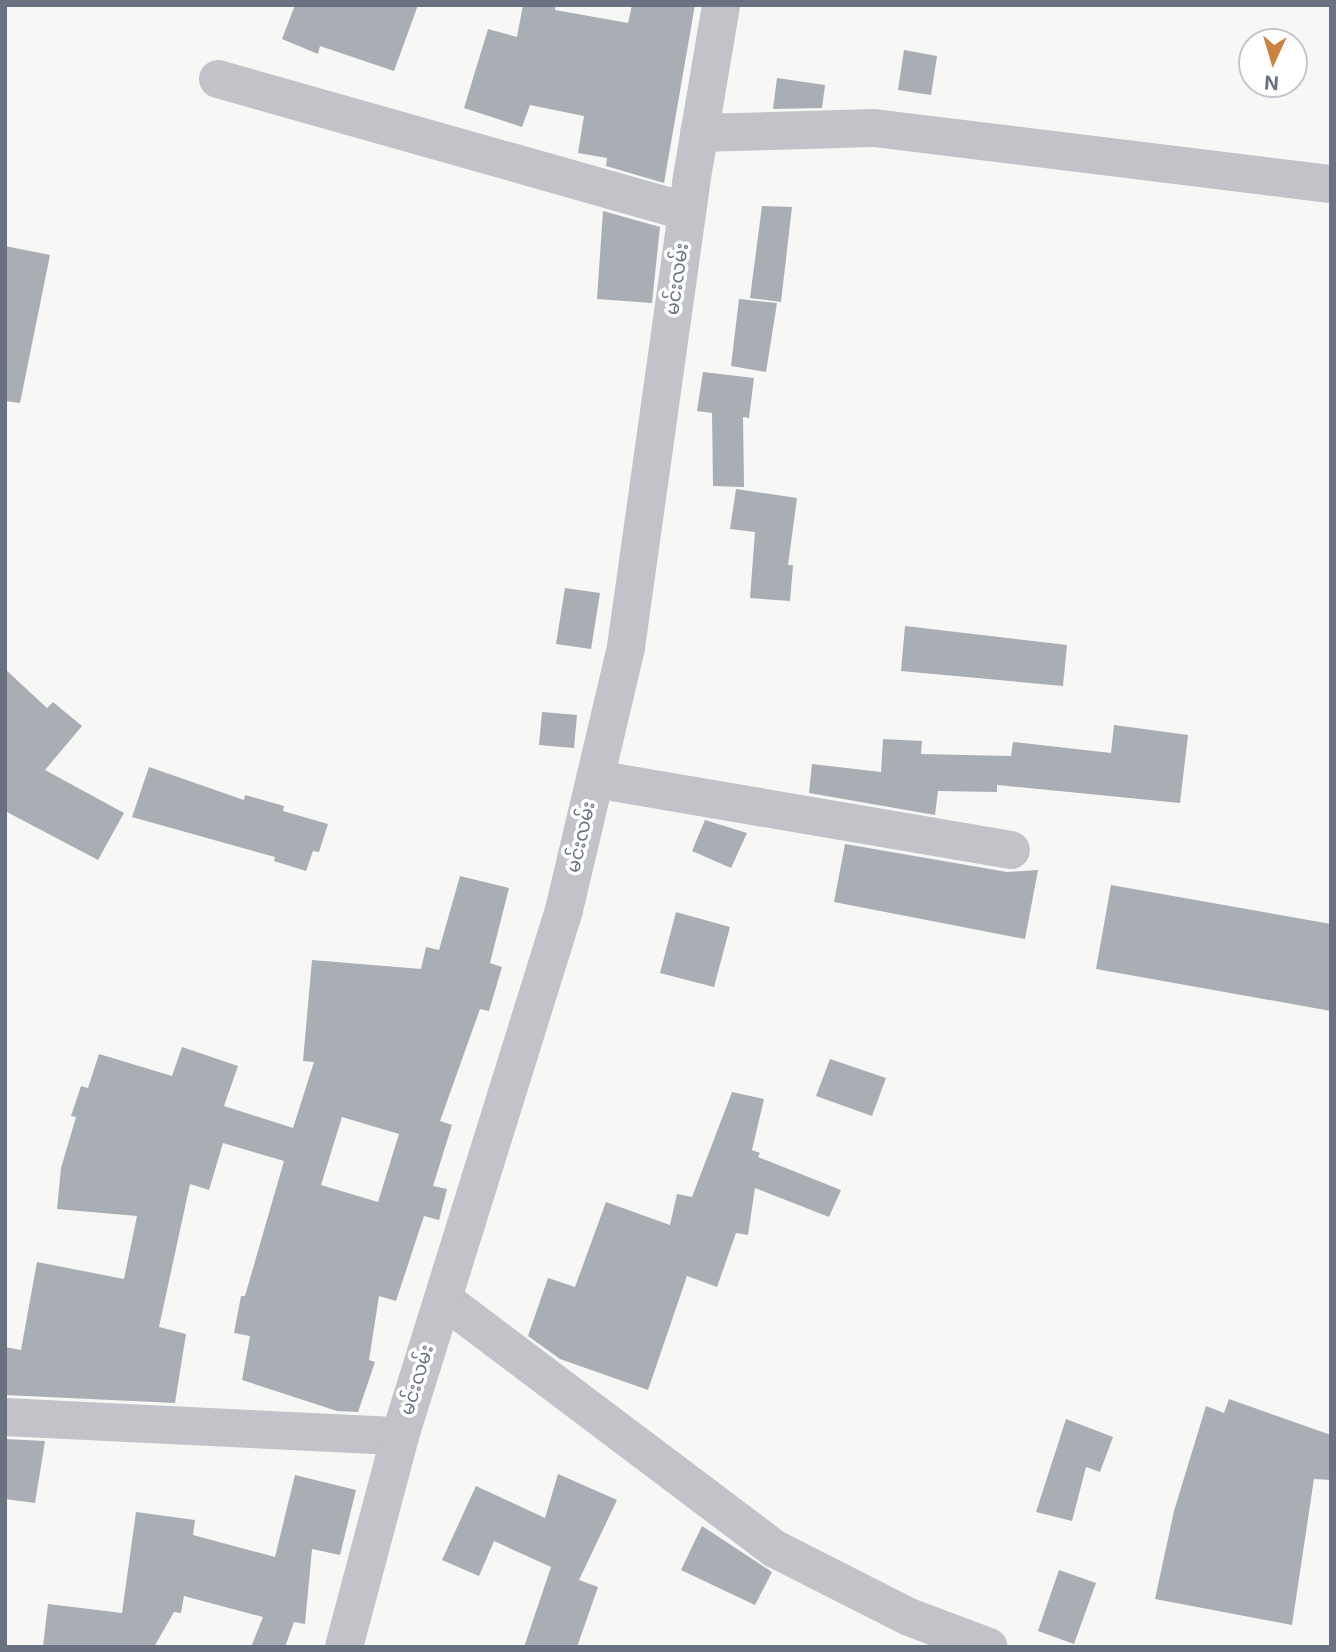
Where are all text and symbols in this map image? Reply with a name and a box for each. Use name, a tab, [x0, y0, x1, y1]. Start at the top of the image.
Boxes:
north arrow	[1238, 28, 1308, 98]
text: N	[1264, 70, 1280, 94]
street label: မင်းလမ်း	[661, 241, 693, 317]
street label: မင်းလမ်း	[562, 799, 600, 875]
street label: မင်းလမ်း	[395, 1342, 439, 1418]

